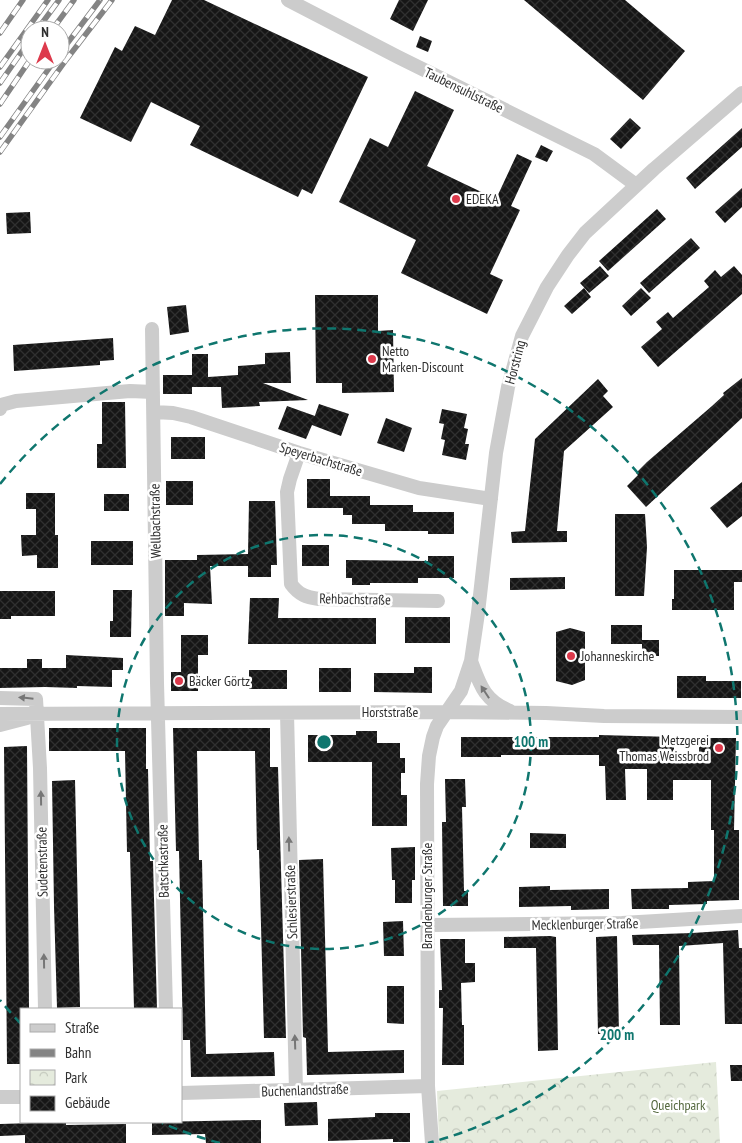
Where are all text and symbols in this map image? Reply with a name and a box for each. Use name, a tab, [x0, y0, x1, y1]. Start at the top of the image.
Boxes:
north arrow	[20, 20, 70, 70]
text: N	[41, 23, 49, 41]
street label: Taubensuhlstraße	[422, 63, 507, 117]
place label: EDEKA	[466, 190, 499, 208]
marker: EDEKA	[450, 193, 462, 205]
street label: Horstring	[500, 338, 530, 386]
place label: Netto Marken-Discount	[382, 342, 464, 376]
marker: Netto Marken-Discount	[366, 353, 378, 365]
street label: Speyerbachstraße	[277, 438, 365, 480]
street label: Wellbachstraße	[145, 483, 165, 558]
street label: Rehbachstraße	[319, 589, 391, 609]
place label: Johanneskirche	[580, 647, 654, 665]
marker: Johanneskirche	[565, 650, 577, 662]
place label: Bäcker Görtz	[189, 672, 250, 690]
marker: Bäcker Görtz	[173, 675, 185, 687]
one-way arrow	[480, 685, 490, 699]
one-way arrow	[18, 694, 34, 702]
street label: Horststraße	[362, 703, 419, 721]
place label: Metzgerei Thomas Weissbrod	[619, 731, 709, 765]
text: 100 m	[514, 732, 548, 751]
centre of rings	[315, 733, 333, 751]
marker: Metzgerei Thomas Weissbrod	[713, 742, 725, 754]
one-way arrow	[37, 790, 45, 806]
street label: Batschkastraße	[153, 824, 173, 898]
street label: Sudetenstraße	[32, 827, 52, 897]
one-way arrow	[285, 836, 293, 852]
street label: Brandenburger Straße	[418, 842, 436, 949]
street label: Schlesierstraße	[281, 864, 301, 939]
street label: Mecklenburger Straße	[531, 914, 639, 934]
one-way arrow	[40, 952, 48, 968]
legend	[20, 1008, 182, 1123]
text: Straße	[65, 1018, 99, 1037]
text: 200 m	[600, 1025, 634, 1044]
one-way arrow	[290, 1034, 298, 1050]
text: Bahn	[65, 1043, 91, 1062]
text: Park	[65, 1068, 87, 1087]
street label: Buchenlandstraße	[261, 1079, 349, 1101]
text: Gebäude	[65, 1093, 110, 1112]
park label: Queichpark	[651, 1096, 706, 1114]

